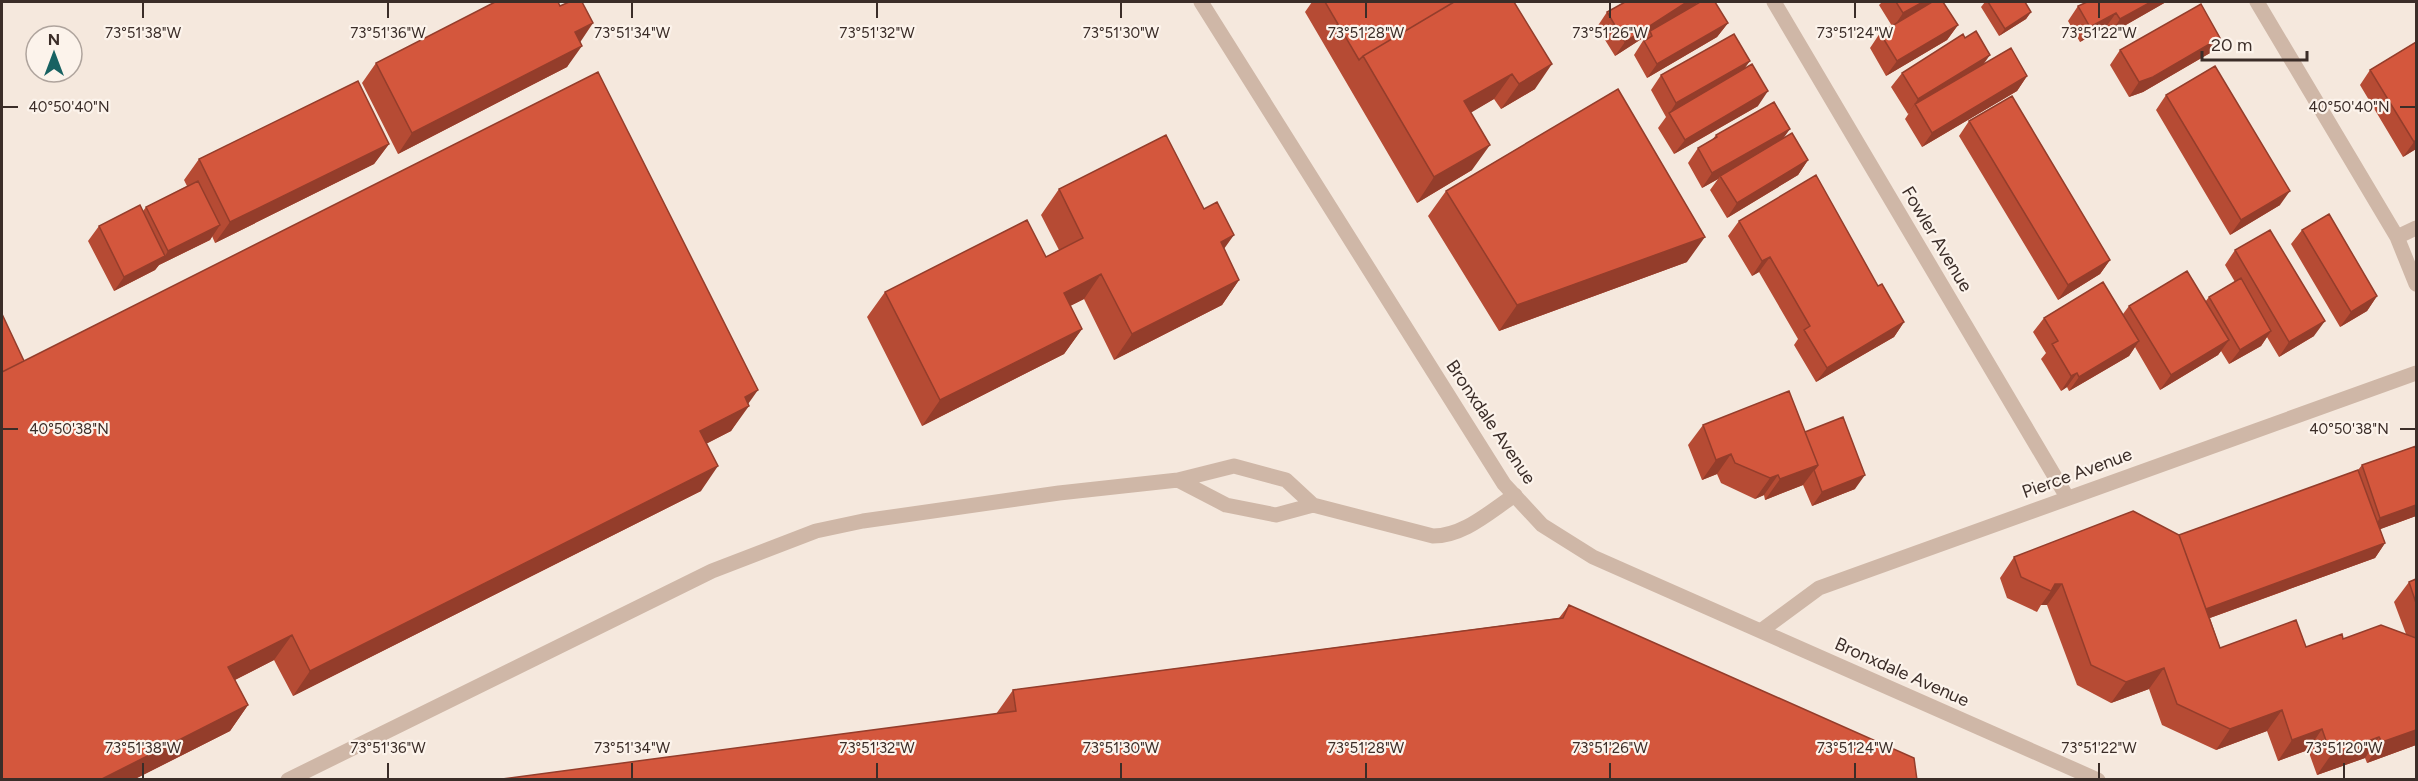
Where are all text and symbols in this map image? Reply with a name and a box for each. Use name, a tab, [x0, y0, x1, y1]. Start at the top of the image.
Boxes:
north arrow	[24, 24, 84, 84]
text: 73°51'38"W	[105, 24, 182, 42]
text: 73°51'36"W	[350, 24, 426, 42]
text: 73°51'34"W	[594, 24, 671, 42]
text: 73°51'32"W	[839, 24, 915, 42]
text: 73°51'30"W	[1083, 24, 1160, 42]
text: 73°51'28"W	[1328, 24, 1405, 42]
text: 73°51'26"W	[1572, 24, 1648, 42]
text: 73°51'24"W	[1817, 24, 1894, 42]
text: 73°51'22"W	[2061, 24, 2137, 42]
scale bar	[2202, 24, 2307, 62]
text: N	[48, 30, 60, 49]
text: 20 m	[2211, 34, 2252, 56]
text: 40°50'40"N	[28, 98, 110, 116]
text: 40°50'40"N	[2308, 98, 2390, 116]
street label: Fowler Avenue	[1897, 182, 1977, 296]
street label: Bronxdale Avenue	[1441, 356, 1541, 488]
text: 40°50'38"N	[29, 420, 109, 438]
text: 40°50'38"N	[2309, 420, 2389, 438]
street label: Pierce Avenue	[2019, 443, 2135, 503]
street label: Bronxdale Avenue	[1831, 632, 1973, 712]
text: 73°51'38"W	[105, 739, 182, 757]
text: 73°51'36"W	[350, 739, 426, 757]
text: 73°51'34"W	[594, 739, 671, 757]
text: 73°51'32"W	[839, 739, 915, 757]
text: 73°51'30"W	[1083, 739, 1160, 757]
text: 73°51'28"W	[1328, 739, 1405, 757]
text: 73°51'26"W	[1572, 739, 1648, 757]
text: 73°51'24"W	[1817, 739, 1894, 757]
text: 73°51'22"W	[2061, 739, 2137, 757]
text: 73°51'20"W	[2306, 739, 2383, 757]

